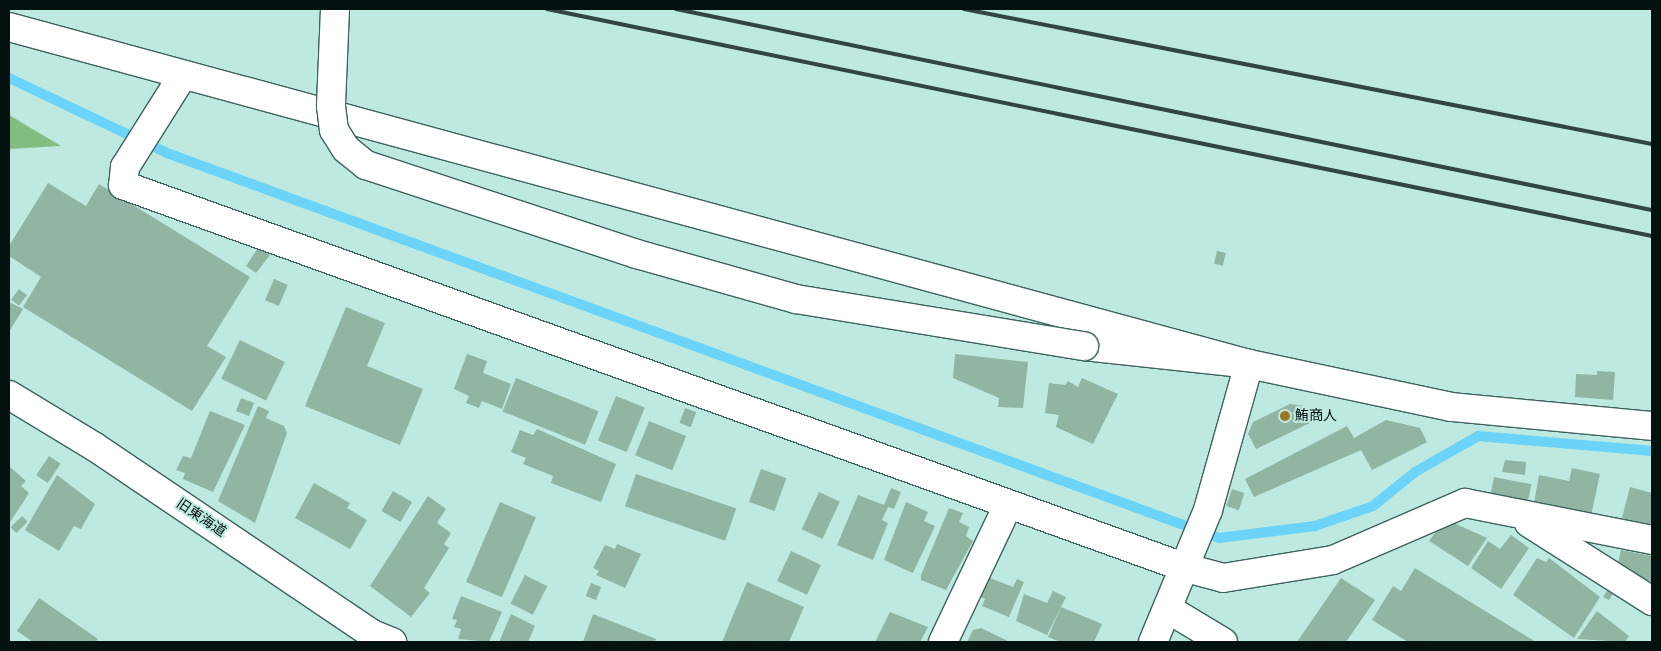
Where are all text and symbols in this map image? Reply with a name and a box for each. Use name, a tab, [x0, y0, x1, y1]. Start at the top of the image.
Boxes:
place label: 鮪商人	[1295, 408, 1337, 424]
marker: 鮪商人	[1279, 410, 1291, 422]
street label: 旧東海道	[173, 495, 229, 541]

